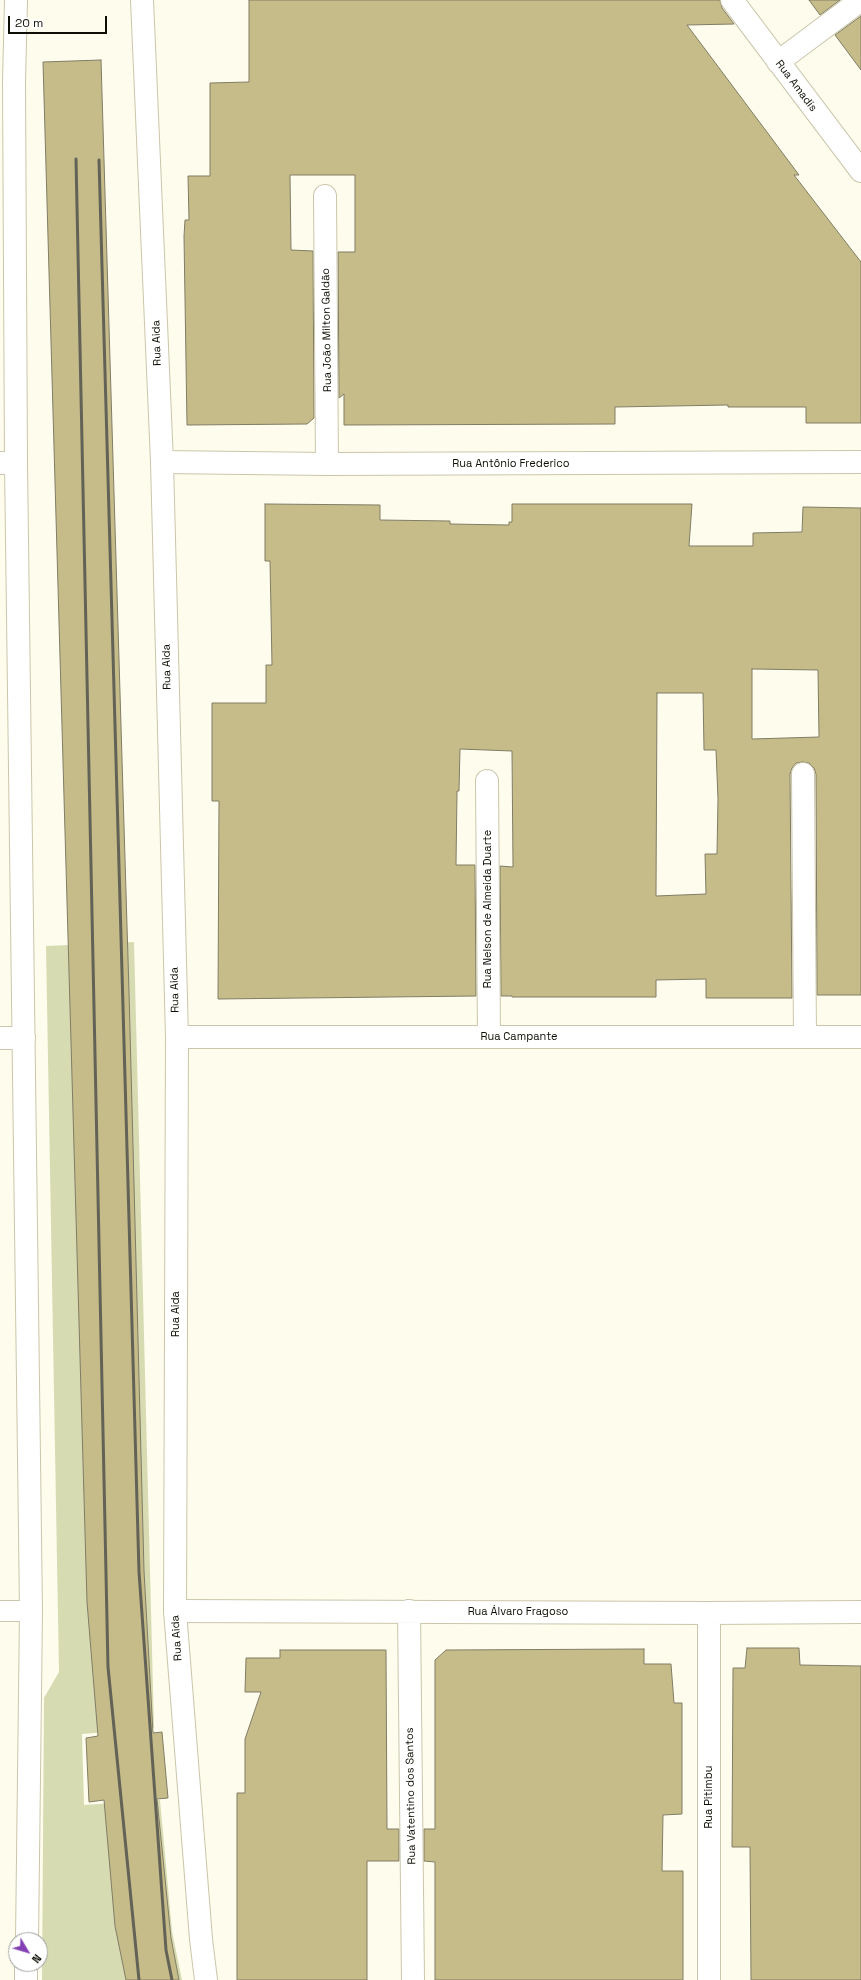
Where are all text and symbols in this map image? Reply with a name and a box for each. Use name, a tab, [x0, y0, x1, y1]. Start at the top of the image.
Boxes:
scale bar	[10, 8, 109, 34]
text: 20 m	[15, 15, 43, 31]
street label: Rua Amadis	[772, 58, 820, 114]
street label: Rua João Milton Galdão	[319, 268, 335, 392]
street label: Rua Aida	[150, 320, 164, 366]
street label: Rua Antônio Frederico	[452, 457, 570, 471]
street label: Rua Aida	[160, 644, 174, 690]
street label: Rua Nelson de Almeida Duarte	[481, 830, 495, 988]
street label: Rua Aida	[168, 967, 182, 1013]
street label: Rua Campante	[480, 1030, 558, 1044]
street label: Rua Aida	[169, 1291, 183, 1337]
street label: Rua Álvaro Fragoso	[468, 1605, 568, 1619]
street label: Rua Aida	[169, 1615, 185, 1661]
street label: Rua Vatentino dos Santos	[403, 1727, 419, 1865]
street label: Rua Pitimbu	[702, 1765, 716, 1829]
north arrow	[8, 1932, 48, 1972]
text: N	[29, 1952, 44, 1966]

